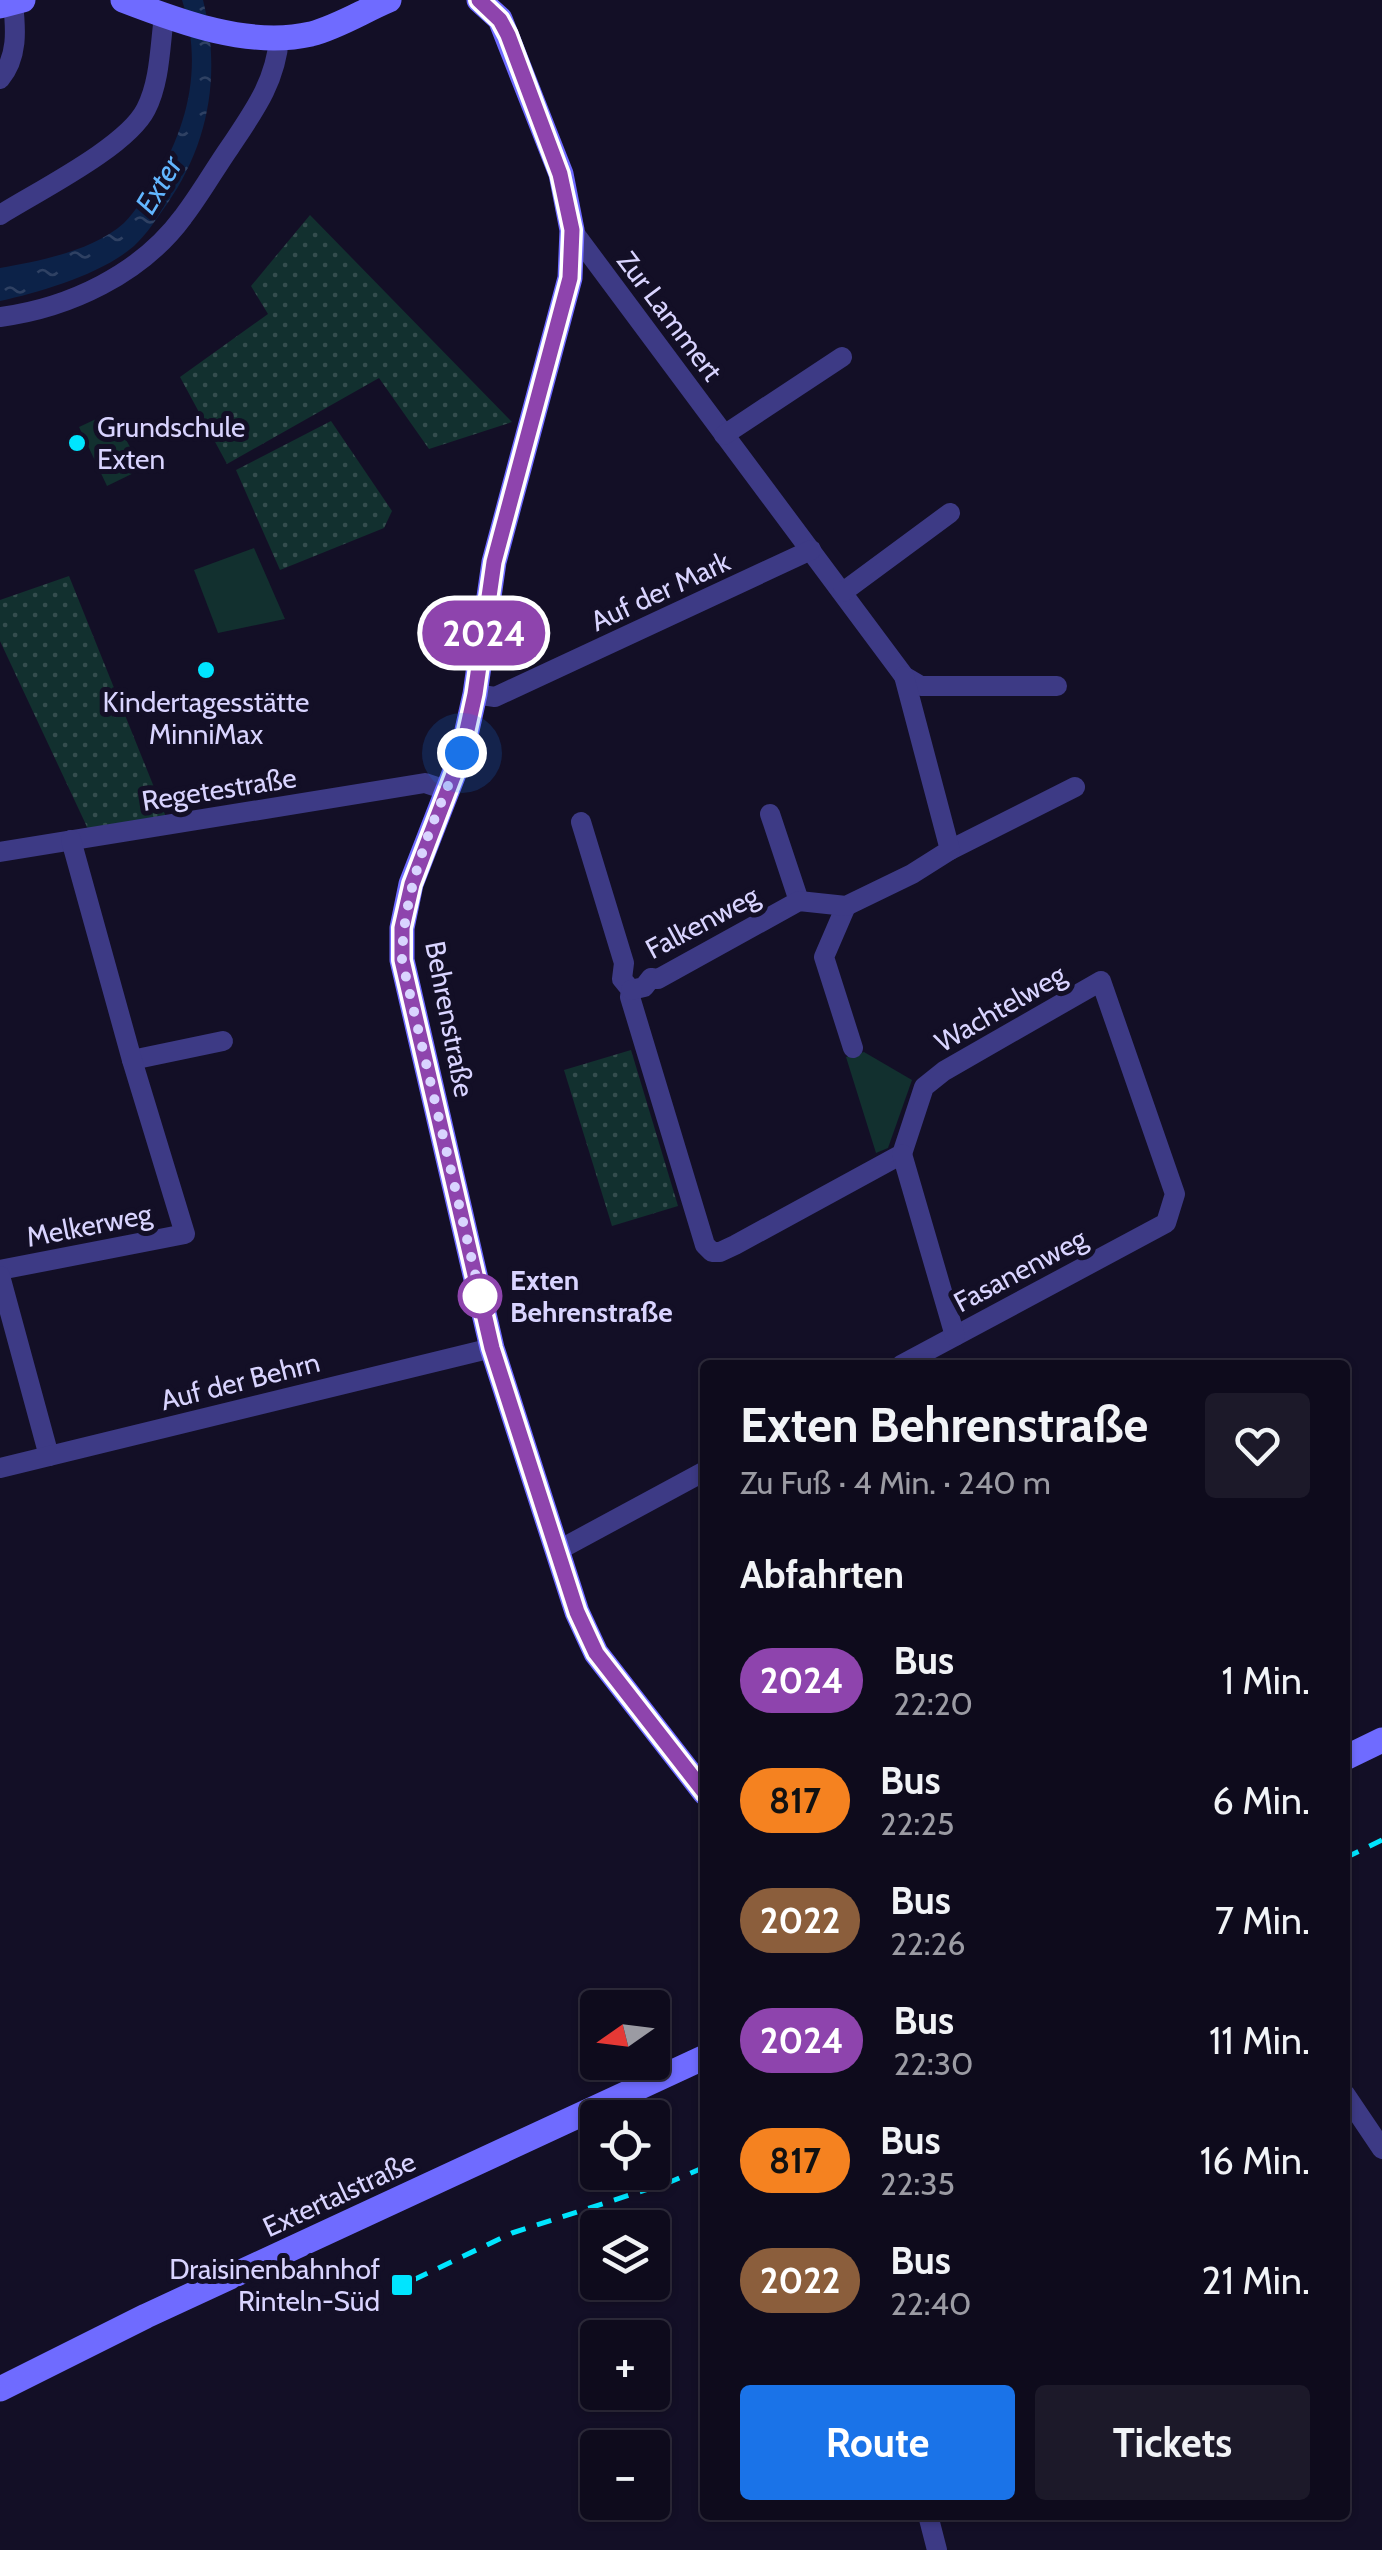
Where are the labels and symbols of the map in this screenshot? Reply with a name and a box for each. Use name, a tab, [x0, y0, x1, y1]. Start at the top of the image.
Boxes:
water label: Exter	[127, 148, 191, 220]
street label: Zur Lammert	[610, 244, 730, 388]
place label: Grundschule Exten	[97, 410, 245, 476]
marker: Grundschule Exten	[66, 432, 88, 454]
street label: Auf der Mark	[585, 544, 735, 638]
line badge: 2024	[414, 600, 554, 666]
marker: Kindertagesstätte MinniMax	[195, 659, 217, 681]
place label: Kindertagesstätte MinniMax	[103, 685, 309, 751]
your location	[437, 728, 487, 778]
street label: Regetestraße	[139, 760, 299, 818]
street label: Falkenweg	[640, 878, 765, 966]
street label: Behrenstraße	[418, 938, 482, 1100]
street label: Wachtelweg	[929, 956, 1072, 1059]
street label: Melkerweg	[23, 1196, 156, 1254]
street label: Fasanenweg	[948, 1220, 1093, 1319]
place label: Exten Behrenstraße	[510, 1263, 673, 1329]
marker: Exten Behrenstraße	[459, 1275, 501, 1317]
street label: Auf der Behrn	[157, 1345, 323, 1417]
north arrow	[580, 1990, 670, 2080]
street label: Extertalstraße	[257, 2144, 421, 2244]
place label: Draisinenbahnhof Rinteln-Süd	[169, 2252, 380, 2318]
marker: Draisinenbahnhof Rinteln-Süd	[389, 2272, 415, 2298]

